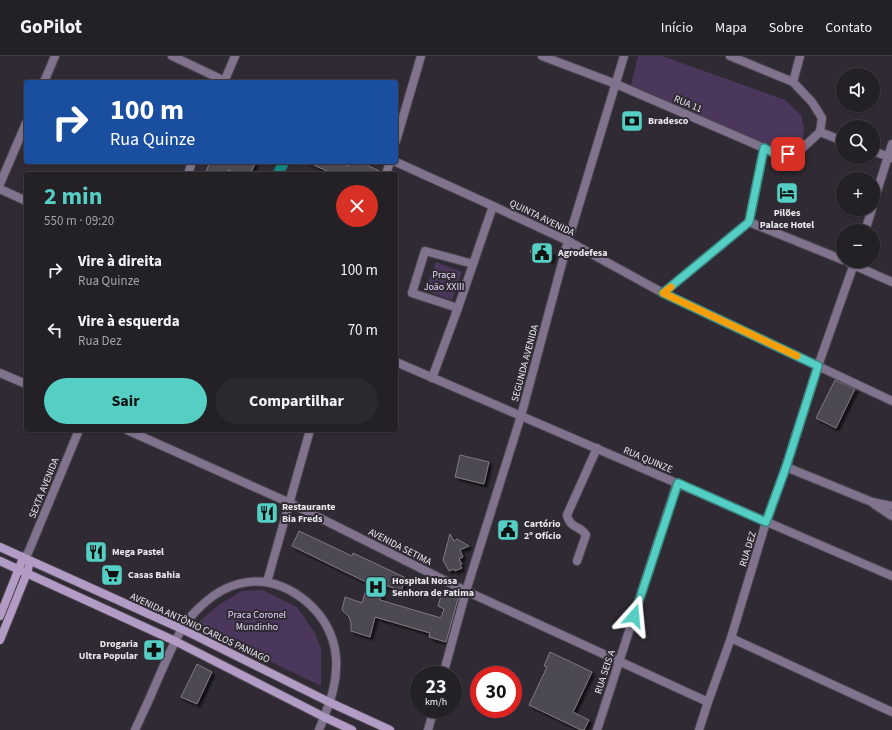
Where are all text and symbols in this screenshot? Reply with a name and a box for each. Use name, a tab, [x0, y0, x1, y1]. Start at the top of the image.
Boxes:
text: GoPilot	[20, 14, 82, 41]
text: Início	[661, 18, 693, 38]
text: Mapa	[715, 18, 747, 38]
text: Sobre	[769, 18, 803, 38]
text: Contato	[825, 18, 872, 38]
map controls	[836, 68, 880, 268]
button: sound	[836, 68, 880, 112]
text: 100 m	[110, 90, 184, 130]
street label: RUA 11	[672, 92, 704, 116]
icon: right	[44, 96, 96, 148]
bank icon: Bradesco	[619, 108, 645, 134]
place label: Bradesco	[648, 114, 689, 128]
button: search	[836, 120, 880, 164]
text: Rua Quinze	[110, 127, 195, 152]
pin	[771, 137, 805, 171]
icon: arrive	[777, 143, 799, 165]
button: +	[836, 172, 880, 216]
text: 2 min	[44, 179, 102, 214]
hotel icon: Pilões Palace Hotel	[774, 180, 800, 206]
button: close	[336, 185, 378, 227]
street label: QUINTA AVENIDA	[507, 196, 577, 240]
place label: Pilões Palace Hotel	[760, 206, 814, 232]
text: 550 m · 09:20	[44, 212, 114, 230]
button: −	[836, 224, 880, 268]
public building icon: Agrodefesa	[529, 240, 555, 266]
place label: Agrodefesa	[557, 246, 608, 260]
text: Vire à direita	[78, 251, 162, 272]
icon: right	[44, 259, 66, 281]
text: 100 m	[340, 260, 378, 281]
park label: Praça João XXIII	[424, 268, 464, 294]
text: Rua Quinze	[78, 272, 139, 290]
text: Vire à esquerda	[78, 311, 180, 332]
icon: left	[44, 319, 66, 341]
text: 70 m	[348, 320, 378, 341]
street label: SEGUNDA AVENIDA	[508, 322, 542, 403]
text: Rua Dez	[78, 332, 122, 350]
button: Sair	[44, 378, 207, 424]
button: Compartilhar	[215, 378, 378, 424]
street label: RUA QUINZE	[621, 443, 675, 477]
street label: SEXTA AVENIDA	[25, 455, 63, 520]
restaurant icon: Restaurante Bia Freds	[254, 500, 280, 526]
place label: Restaurante Bia Freds	[282, 500, 336, 526]
public building icon: Cartório 2º Ofício	[495, 517, 521, 543]
place label: Cartório 2º Ofício	[524, 517, 561, 543]
street label: AVENIDA SETIMA	[366, 525, 435, 569]
street label: RUA DEZ	[736, 530, 760, 568]
restaurant icon: Mega Pastel	[83, 539, 109, 565]
place label: Mega Pastel	[112, 545, 164, 559]
supermarket icon: Casas Bahia	[99, 562, 125, 588]
place label: Casas Bahia	[128, 568, 180, 582]
hospital icon: Hospital Nossa Senhora de Fatima	[363, 574, 389, 600]
place label: Hospital Nossa Senhora de Fatima	[392, 574, 474, 600]
street label: AVENIDA ANTÔNIO CARLOS PANIAGO	[128, 589, 273, 667]
position arrow	[613, 595, 655, 637]
park label: Praca Coronel Mundinho	[228, 608, 287, 634]
place label: Drogaria Ultra Popular	[79, 637, 138, 663]
pharmacy icon: Drogaria Ultra Popular	[141, 637, 167, 663]
street label: RUA SEIS A	[591, 648, 619, 696]
speed limit sign: 30	[470, 666, 522, 718]
text: 23	[425, 673, 447, 701]
text: km/h	[425, 695, 447, 709]

